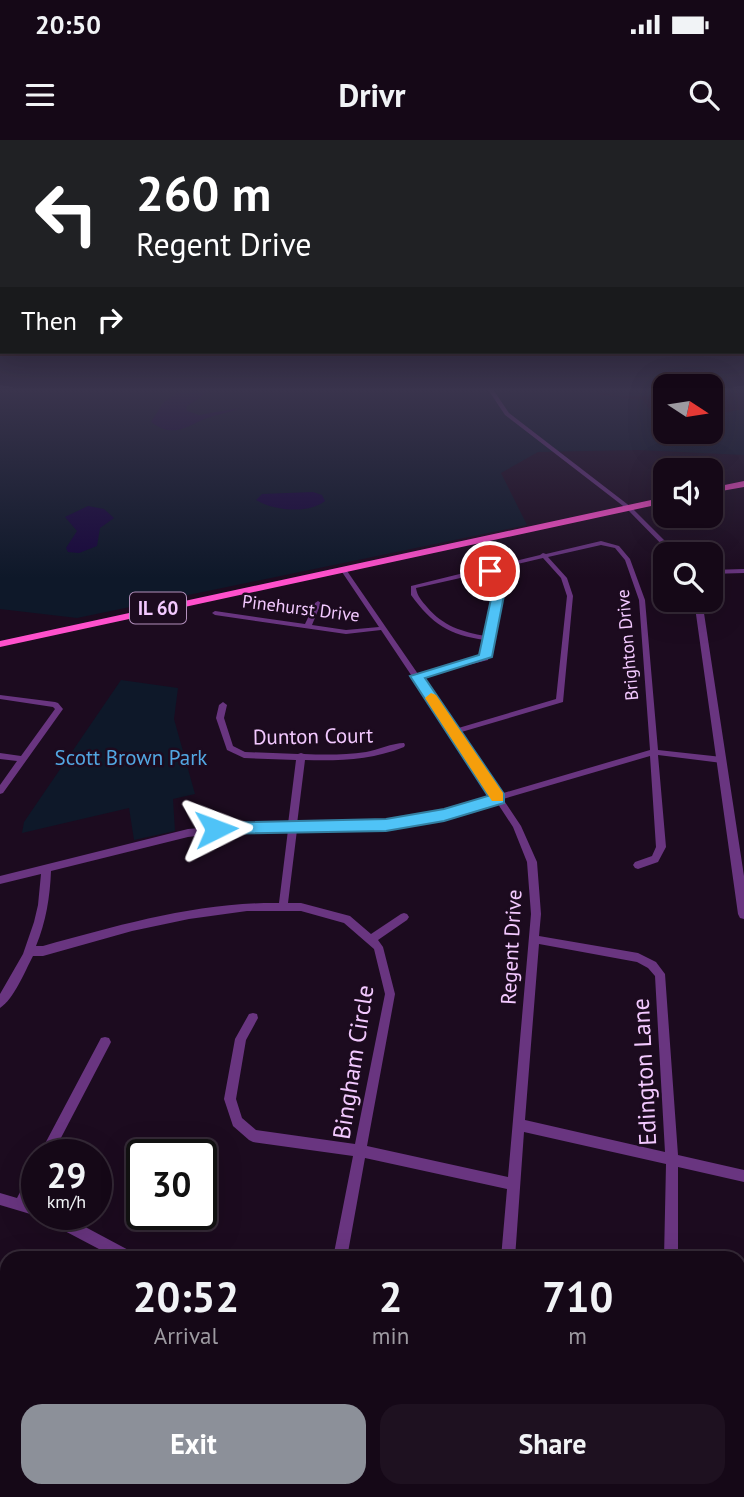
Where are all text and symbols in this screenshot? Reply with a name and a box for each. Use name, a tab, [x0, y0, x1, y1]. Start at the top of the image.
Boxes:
text: 20:50	[35, 8, 101, 41]
text: Drivr	[338, 74, 406, 116]
icon: menu	[21, 76, 59, 114]
icon: search	[685, 76, 723, 114]
text: 260 m	[136, 161, 271, 225]
icon: left	[21, 168, 112, 259]
text: Regent Drive	[136, 223, 311, 265]
icon: right	[91, 301, 129, 339]
text: Then	[21, 304, 77, 337]
north arrow	[653, 374, 723, 444]
map controls	[653, 374, 723, 612]
button: sound	[653, 458, 723, 528]
pin	[460, 541, 520, 601]
button: search	[653, 542, 723, 612]
icon: arrive	[471, 552, 509, 590]
street label: Brighton Drive	[611, 588, 643, 702]
street label: Pinehurst Drive	[241, 589, 361, 627]
road number: IL 60	[130, 593, 186, 624]
street label: Dunton Court	[253, 721, 373, 751]
park label: Scott Brown Park	[55, 744, 207, 771]
position arrow	[179, 792, 253, 866]
street label: Regent Drive	[495, 889, 527, 1005]
street label: Bingham Circle	[326, 983, 380, 1141]
street label: Edington Lane	[625, 997, 663, 1147]
speed limit sign: 30	[126, 1139, 217, 1230]
text: 29	[47, 1152, 86, 1198]
text: km/h	[47, 1190, 86, 1213]
text: 20:52	[133, 1269, 239, 1324]
text: 2	[379, 1269, 402, 1324]
text: 710	[542, 1269, 613, 1324]
text: Arrival	[154, 1321, 218, 1350]
text: min	[372, 1321, 409, 1350]
text: m	[568, 1321, 587, 1350]
button: Exit	[21, 1404, 366, 1484]
button: Share	[380, 1404, 725, 1484]

